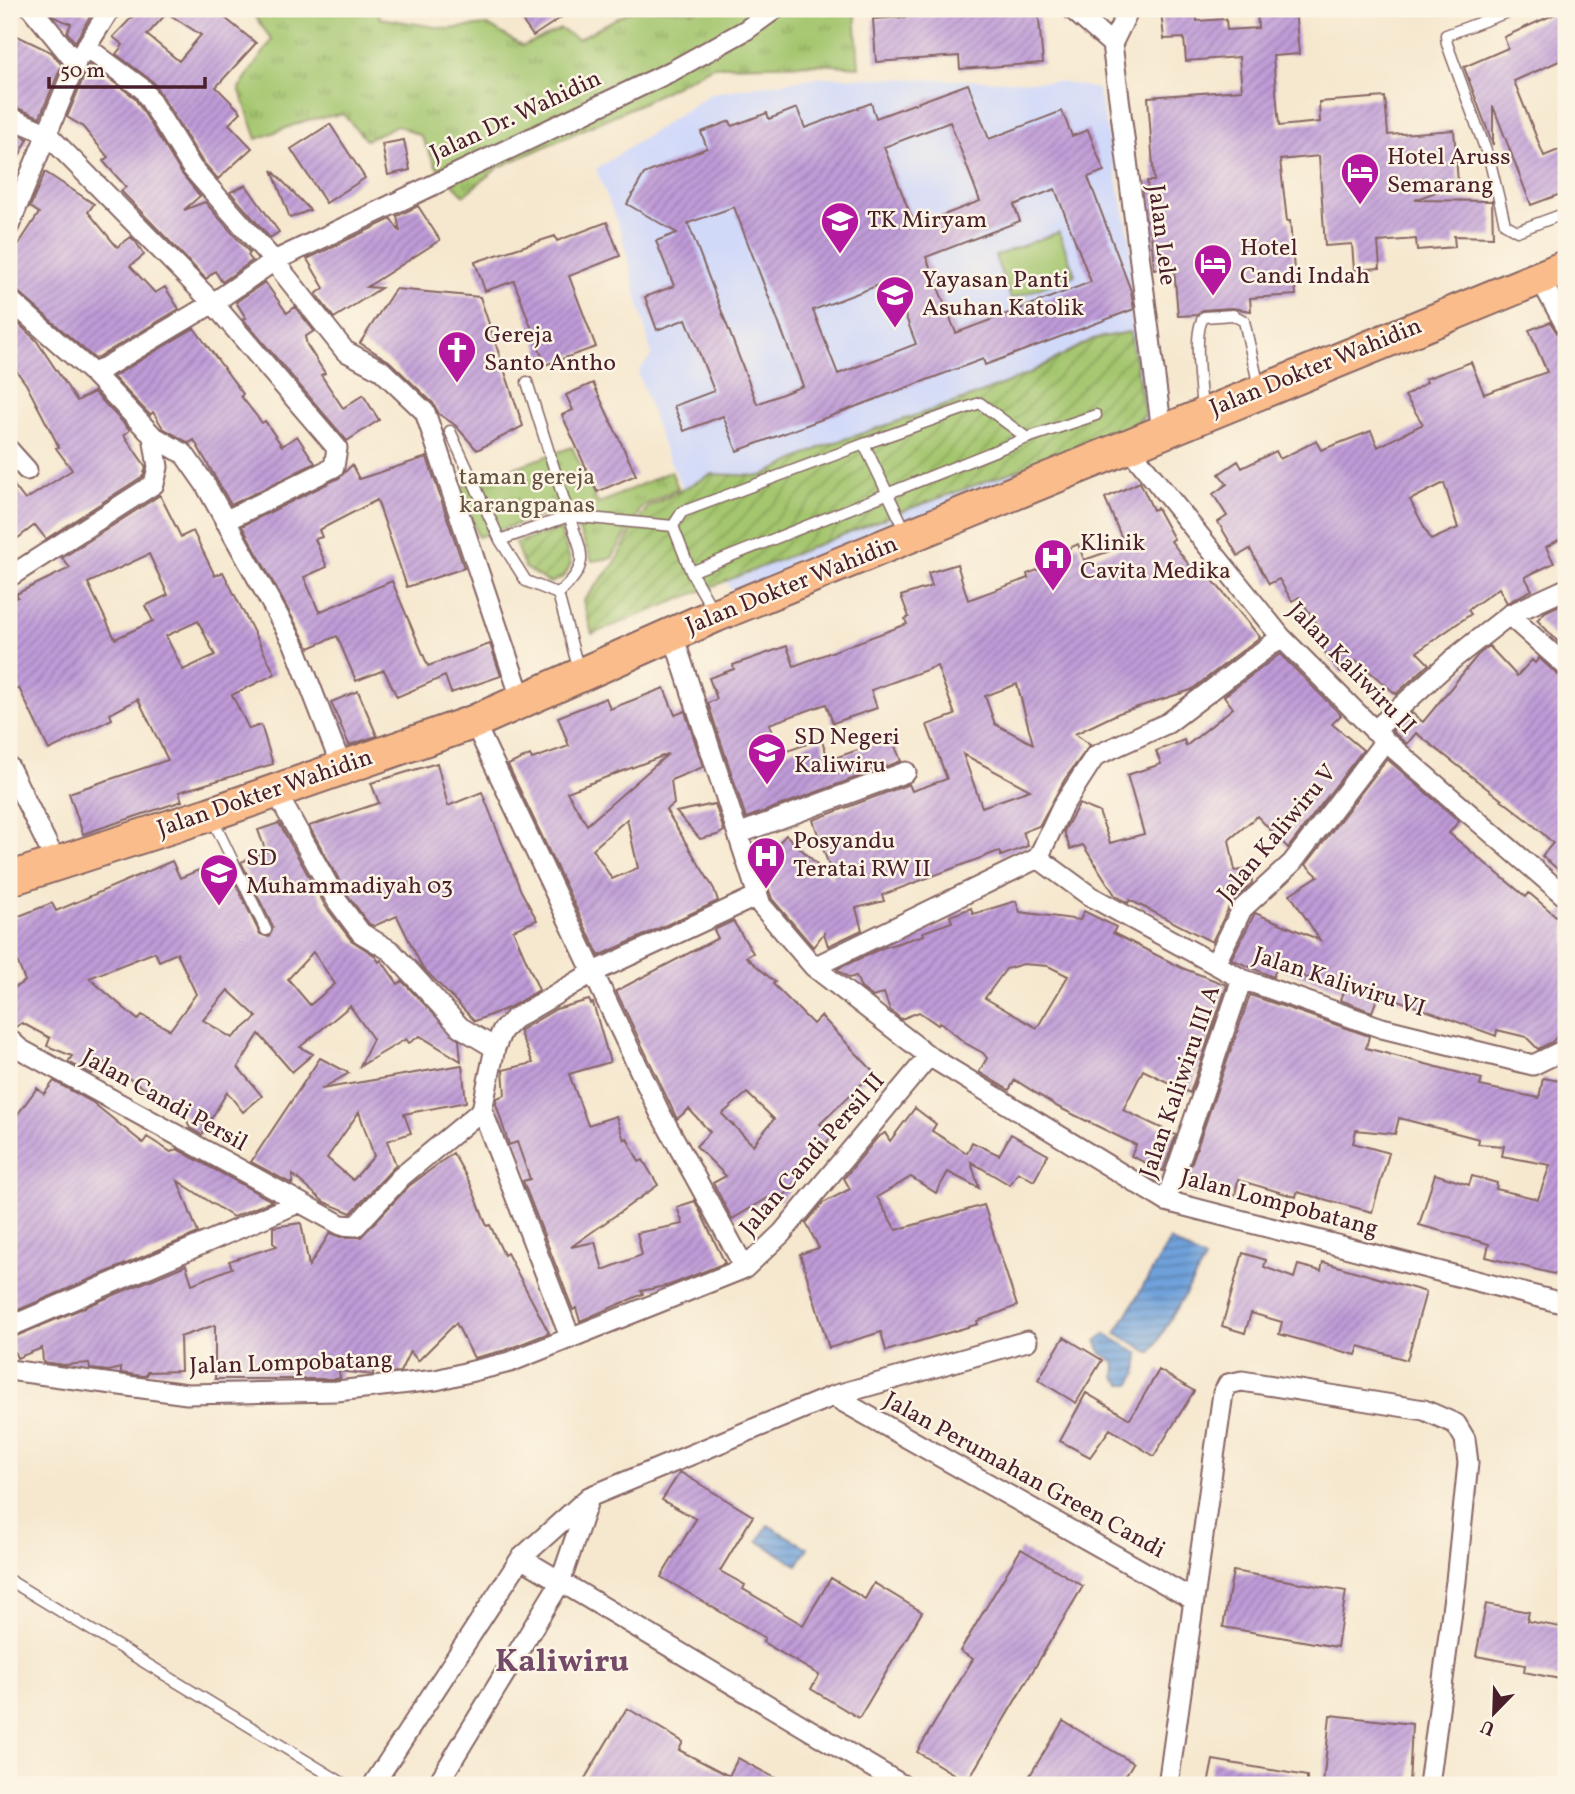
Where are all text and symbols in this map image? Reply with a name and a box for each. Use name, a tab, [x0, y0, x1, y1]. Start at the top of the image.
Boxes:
scale bar	[49, 46, 205, 90]
text: 50 m	[60, 57, 105, 86]
street label: Jalan Dr. Wahidin	[425, 62, 607, 172]
place label: Hotel Aruss Semarang	[1387, 141, 1510, 203]
hotel icon: Hotel Aruss Semarang	[1339, 151, 1381, 206]
street label: Jalan Lele	[1138, 183, 1184, 287]
school or university icon: TK Miryam	[819, 200, 861, 255]
place label: TK Miryam	[867, 204, 987, 238]
place label: Hotel Candi Indah	[1240, 232, 1370, 294]
hotel icon: Hotel Candi Indah	[1192, 242, 1234, 297]
place label: Yayasan Panti Asuhan Katolik	[922, 264, 1084, 326]
school or university icon: Yayasan Panti Asuhan Katolik	[874, 274, 916, 329]
street label: Jalan Dokter Wahidin	[1205, 310, 1427, 426]
place label: Gereja Santo Antho	[484, 319, 616, 381]
church icon: Gereja Santo Antho	[436, 329, 478, 384]
park label: taman gereja karangpanas	[459, 461, 595, 523]
place label: Klinik Cavita Medika	[1080, 527, 1231, 589]
street label: Jalan Dokter Wahidin	[681, 528, 903, 644]
hospital icon: Klinik Cavita Medika	[1032, 537, 1074, 592]
street label: Jalan Kaliwiru II	[1279, 595, 1423, 743]
place label: SD Negeri Kaliwiru	[794, 721, 900, 783]
school or university icon: SD Negeri Kaliwiru	[746, 731, 788, 786]
street label: Jalan Dokter Wahidin	[153, 741, 377, 847]
street label: Jalan Kaliwiru V	[1210, 758, 1346, 910]
place label: Posyandu Teratai RW II	[793, 825, 931, 887]
hospital icon: Posyandu Teratai RW II	[745, 835, 787, 890]
place label: SD Muhammadiyah 03	[246, 842, 453, 904]
school or university icon: SD Muhammadiyah 03	[198, 852, 240, 907]
street label: Jalan Kaliwiru VI	[1249, 939, 1429, 1027]
street label: Jalan Kaliwiru III A	[1132, 981, 1230, 1183]
street label: Jalan Candi Persil	[75, 1041, 253, 1161]
street label: Jalan Candi Persil II	[732, 1066, 894, 1244]
street label: Jalan Lompobatang	[1176, 1161, 1382, 1247]
street label: Jalan Lompobatang	[189, 1343, 393, 1385]
street label: Jalan Perumahan Green Candi	[877, 1384, 1171, 1568]
district label: Kaliwiru	[495, 1641, 629, 1685]
north arrow	[1460, 1678, 1530, 1748]
text: U	[1477, 1712, 1499, 1741]

